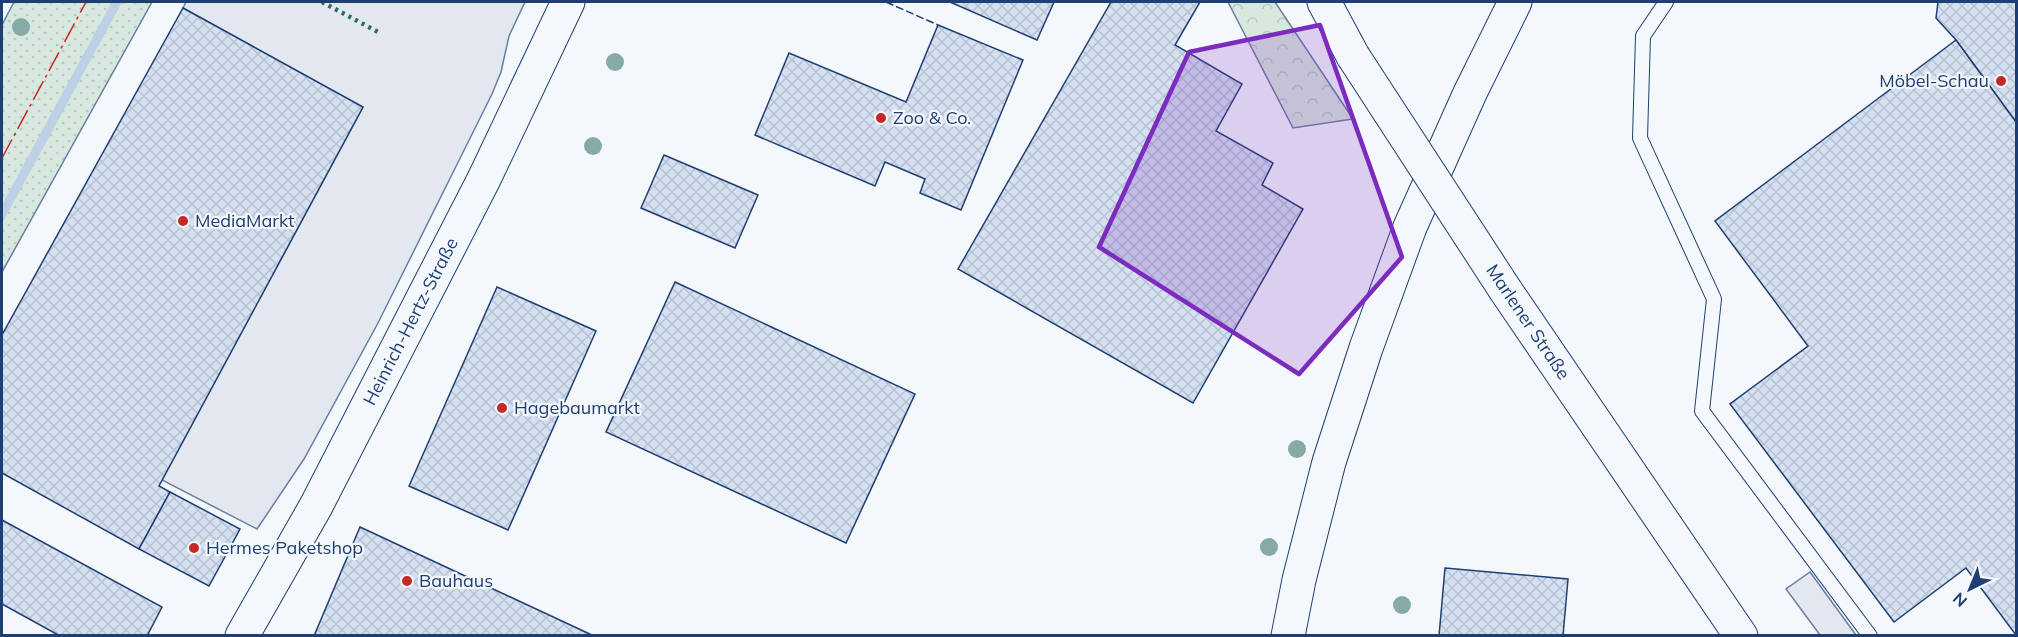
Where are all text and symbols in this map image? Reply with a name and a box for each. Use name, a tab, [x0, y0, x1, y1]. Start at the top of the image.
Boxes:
place label: Möbel-Schau	[1879, 69, 1989, 92]
marker: Möbel-Schau	[1994, 74, 2008, 88]
place label: Zoo & Co.	[893, 106, 971, 129]
marker: Zoo & Co.	[874, 111, 888, 125]
place label: MediaMarkt	[195, 209, 294, 232]
marker: MediaMarkt	[176, 214, 190, 228]
street label: Heinrich-Hertz-Straße	[358, 234, 463, 409]
street label: Marlener Straße	[1481, 260, 1576, 384]
place label: Hagebaumarkt	[514, 396, 640, 419]
marker: Hagebaumarkt	[495, 401, 509, 415]
place label: Hermes Paketshop	[206, 536, 363, 559]
marker: Hermes Paketshop	[187, 541, 201, 555]
north arrow	[1940, 559, 2000, 619]
place label: Bauhaus	[419, 569, 493, 592]
marker: Bauhaus	[400, 574, 414, 588]
text: N	[1949, 589, 1971, 611]

